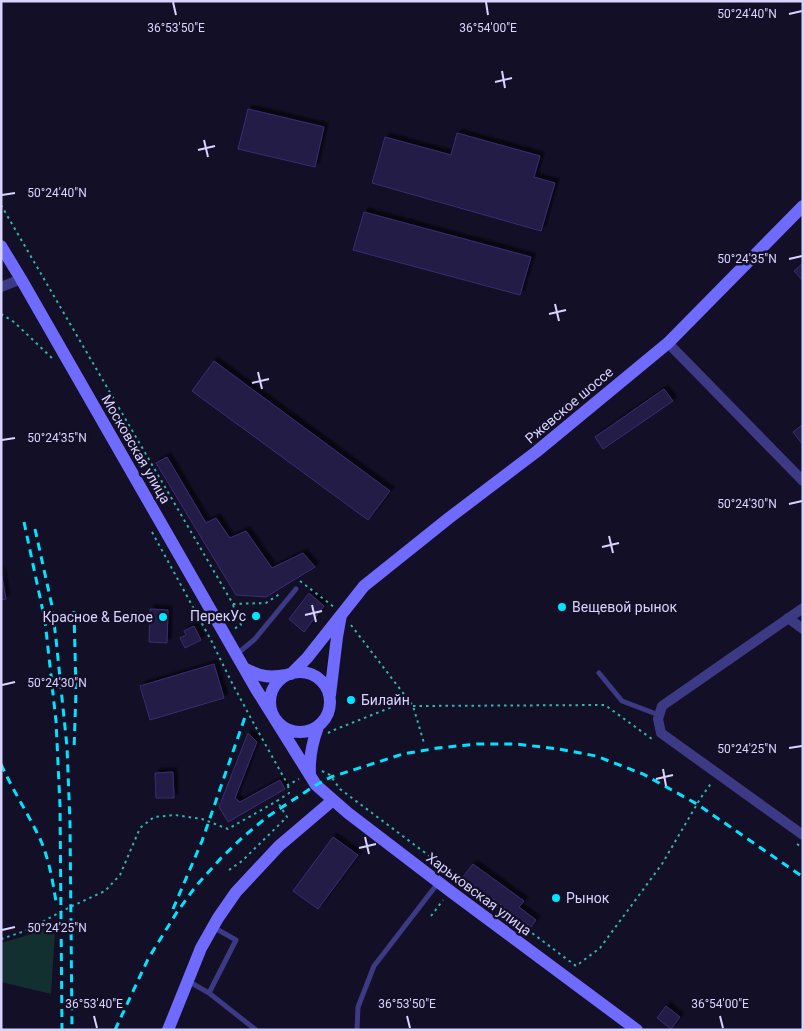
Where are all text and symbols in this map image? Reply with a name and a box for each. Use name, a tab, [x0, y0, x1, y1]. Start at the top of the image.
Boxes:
text: 50°24'40"N	[717, 7, 777, 21]
text: 36°53'50"E	[147, 21, 205, 35]
text: 36°54'00"E	[459, 21, 517, 35]
text: 50°24'40"N	[27, 186, 87, 200]
text: 50°24'35"N	[717, 252, 777, 266]
street label: Ржевское шоссе	[522, 364, 616, 446]
street label: Московская улица	[98, 392, 174, 506]
text: 50°24'35"N	[27, 431, 87, 445]
text: 50°24'30"N	[717, 497, 777, 511]
place label: Вещевой рынок	[572, 599, 678, 615]
marker: Вещевой рынок	[556, 601, 568, 613]
place label: ПерекУс	[190, 608, 246, 624]
place label: Красное & Белое	[42, 609, 153, 625]
marker: ПерекУс	[250, 610, 262, 622]
marker: Красное & Белое	[157, 611, 169, 623]
text: 50°24'30"N	[27, 676, 87, 690]
place label: Билайн	[361, 692, 410, 708]
marker: Билайн	[345, 694, 357, 706]
text: 50°24'25"N	[717, 742, 777, 756]
street label: Харьковская улица	[423, 849, 535, 939]
place label: Рынок	[566, 890, 610, 906]
marker: Рынок	[550, 892, 562, 904]
text: 50°24'25"N	[27, 921, 87, 935]
text: 36°53'40"E	[65, 997, 123, 1011]
text: 36°53'50"E	[378, 997, 436, 1011]
text: 36°54'00"E	[691, 997, 749, 1011]

